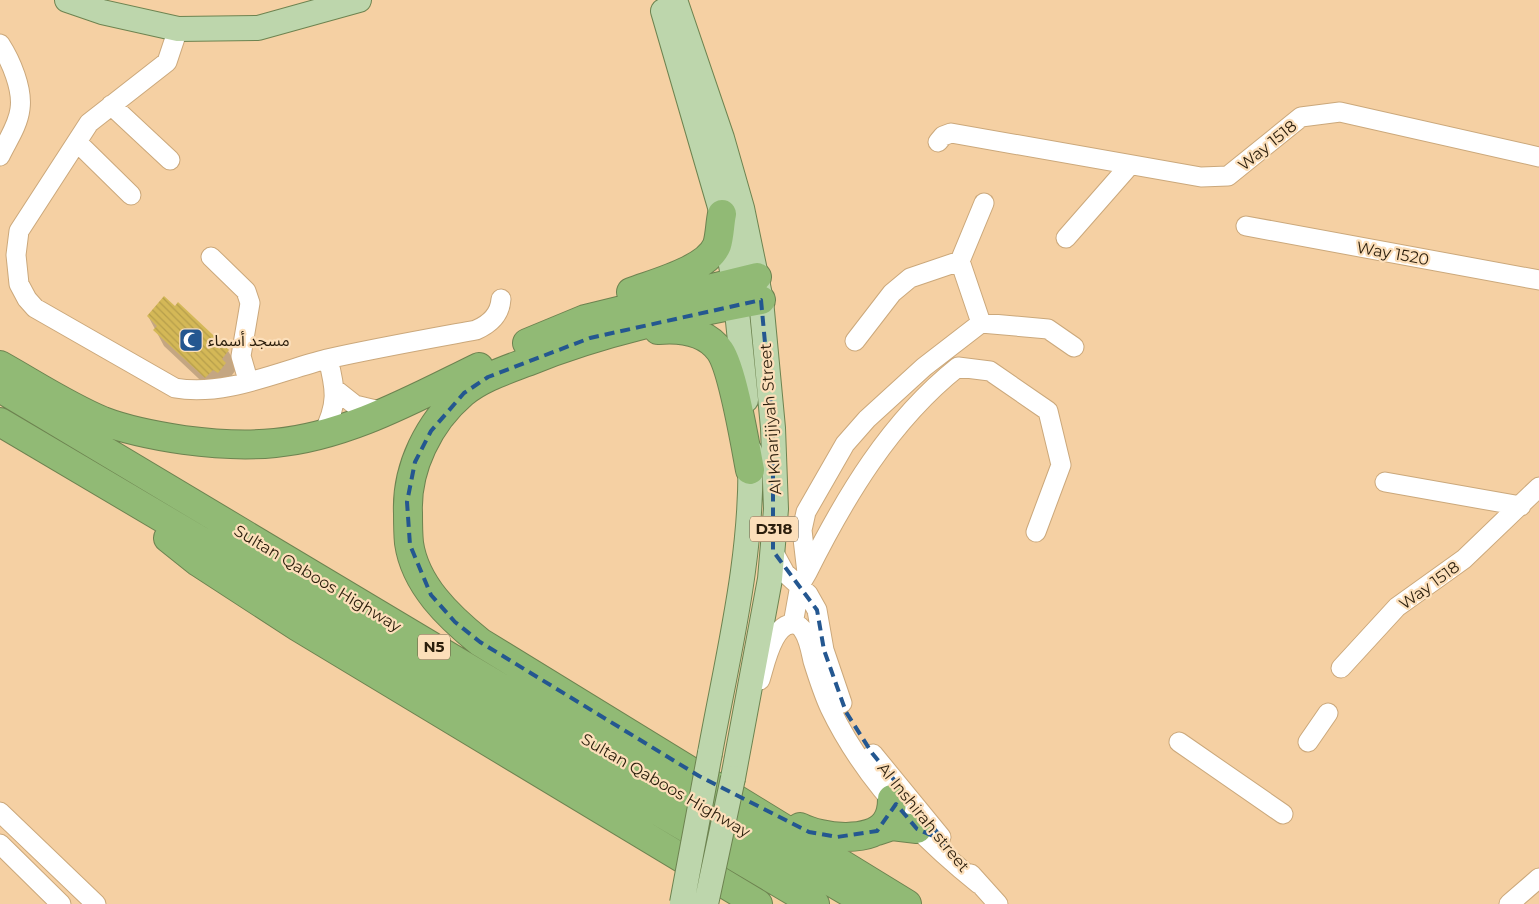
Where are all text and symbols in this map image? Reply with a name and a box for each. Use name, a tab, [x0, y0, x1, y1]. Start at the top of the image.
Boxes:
street label: Way 1518	[1234, 116, 1300, 175]
street label: Way 1520	[1355, 238, 1431, 269]
mosque icon: مسجد أسماء	[178, 327, 204, 353]
place label: مسجد أسماء	[208, 331, 290, 350]
street label: Al Kharijiyah Street	[756, 342, 785, 495]
road number: D318	[750, 516, 798, 542]
street label: Sultan Qaboos Highway	[231, 521, 405, 636]
street label: Way 1518	[1396, 557, 1463, 614]
road number: N5	[418, 634, 450, 660]
street label: Sultan Qaboos Highway	[578, 729, 754, 842]
street label: Al Inshirah street	[874, 759, 974, 876]

